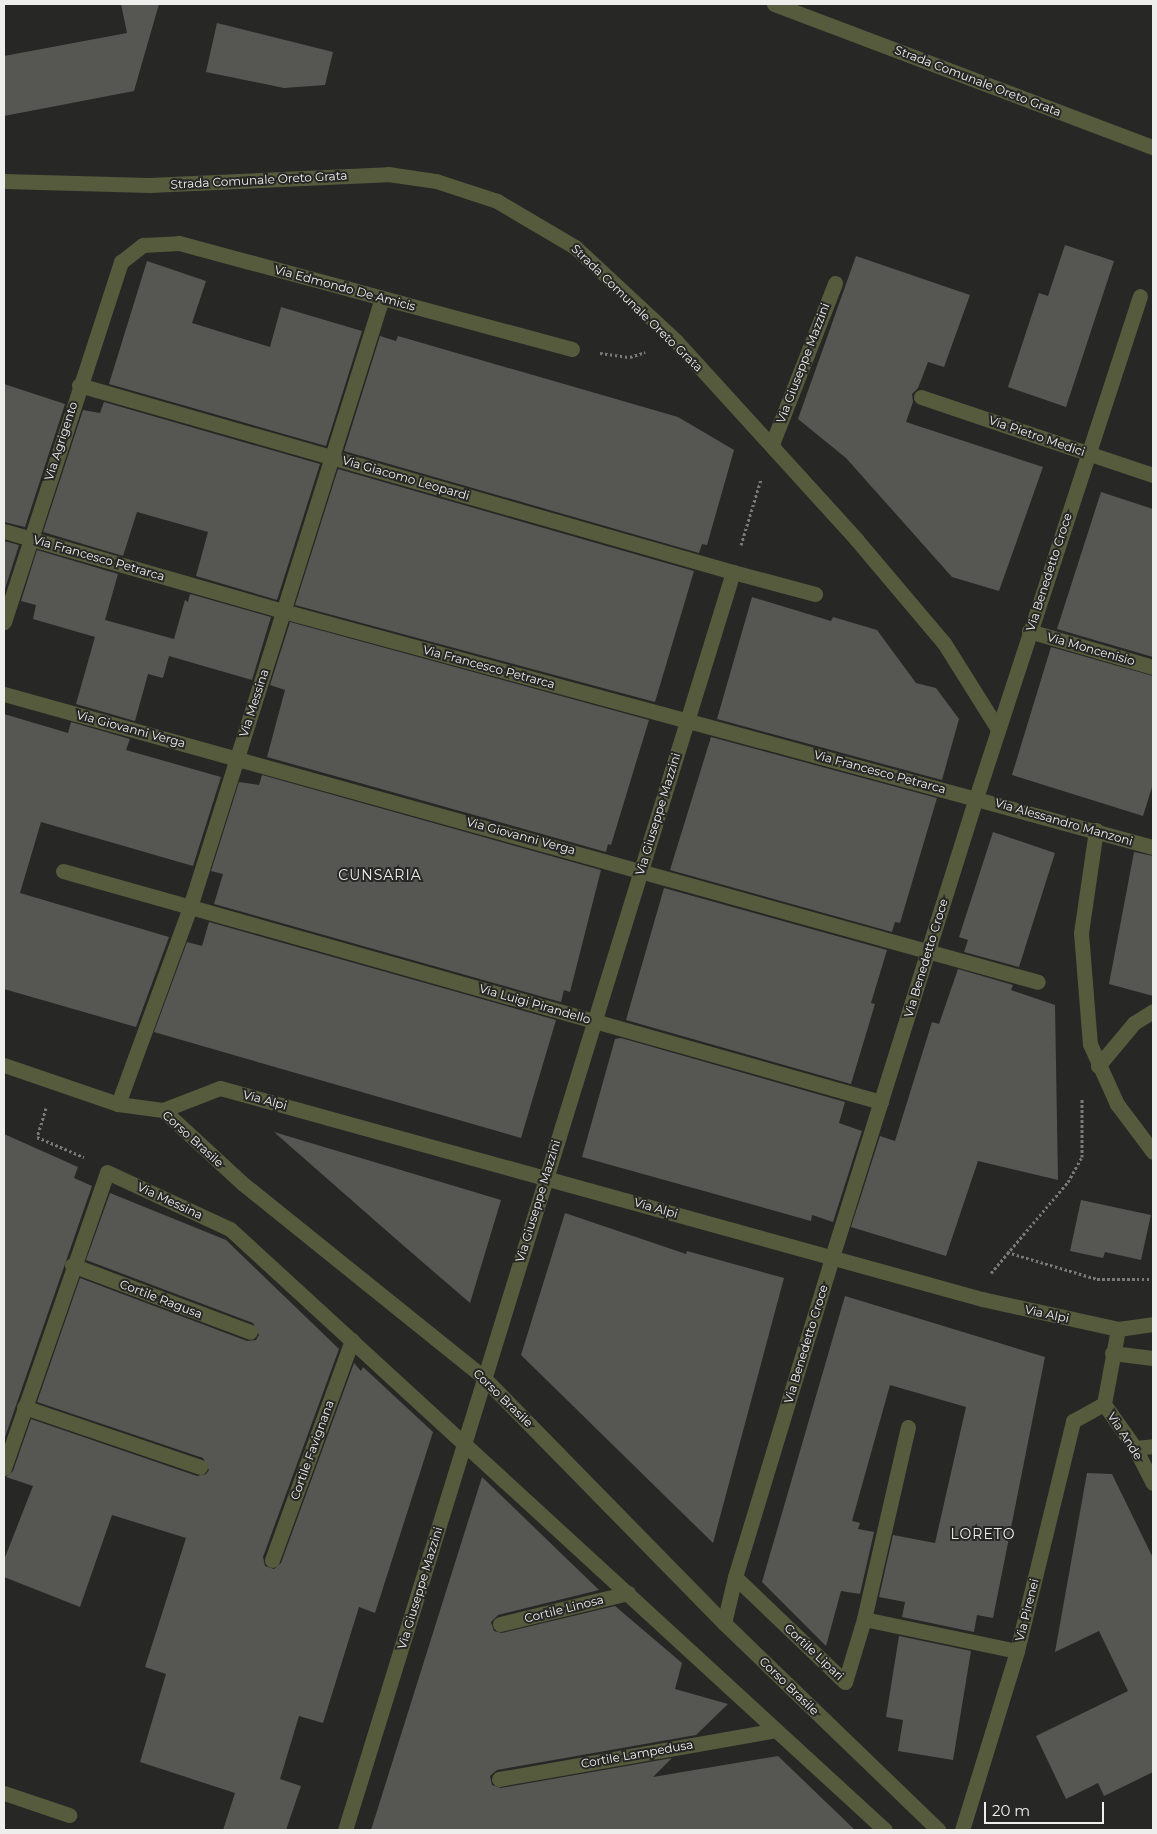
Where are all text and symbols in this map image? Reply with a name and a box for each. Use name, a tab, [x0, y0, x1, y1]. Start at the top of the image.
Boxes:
street label: Strada Comunale Oreto Grata	[893, 43, 1063, 119]
street label: Strada Comunale Oreto Grata	[170, 168, 348, 192]
street label: Strada Comunale Oreto Grata	[568, 241, 706, 375]
street label: Via Edmondo De Amicis	[273, 262, 417, 314]
street label: Via Giuseppe Mazzini	[773, 301, 833, 425]
street label: Via Agrigento	[41, 400, 81, 482]
street label: Via Pietro Medici	[987, 413, 1087, 459]
street label: Via Giacomo Leopardi	[341, 453, 471, 503]
street label: Via Benedetto Croce	[1023, 511, 1075, 633]
street label: Via Francesco Petrarca	[32, 532, 166, 584]
street label: Via Moncenisio	[1045, 630, 1137, 668]
street label: Via Francesco Petrarca	[421, 642, 557, 692]
street label: Via Messina	[236, 667, 272, 739]
street label: Via Giovanni Verga	[75, 708, 187, 750]
street label: Via Francesco Petrarca	[812, 747, 948, 797]
street label: Via Giuseppe Mazzini	[633, 751, 683, 877]
street label: Via Alessandro Manzoni	[993, 795, 1135, 849]
street label: Via Giovanni Verga	[465, 815, 577, 857]
district label: CUNSARIA	[337, 867, 423, 883]
street label: Via Benedetto Croce	[901, 897, 951, 1019]
street label: Via Luigi Pirandello	[478, 981, 592, 1027]
street label: Via Alpi	[241, 1087, 289, 1113]
street label: Corso Brasile	[160, 1108, 226, 1170]
street label: Via Giuseppe Mazzini	[513, 1138, 563, 1264]
street label: Via Messina	[135, 1180, 205, 1222]
street label: Via Alpi	[632, 1195, 680, 1221]
street label: Cortile Ragusa	[118, 1277, 204, 1321]
street label: Via Benedetto Croce	[781, 1283, 831, 1405]
street label: Via Alpi	[1024, 1302, 1070, 1326]
street label: Corso Brasile	[470, 1366, 536, 1430]
street label: Cortile Favignana	[287, 1398, 337, 1502]
street label: Via Ande	[1104, 1410, 1146, 1462]
street label: Via Giuseppe Mazzini	[395, 1525, 445, 1651]
district label: LORETO	[950, 1526, 1016, 1542]
street label: Via Pirenei	[1012, 1577, 1042, 1643]
street label: Cortile Linosa	[523, 1592, 605, 1626]
street label: Cortile Lipari	[781, 1621, 847, 1683]
street label: Corso Brasile	[756, 1654, 822, 1718]
street label: Cortile Lampedusa	[580, 1737, 694, 1771]
scale bar	[987, 1792, 1107, 1824]
text: 20 m	[992, 1801, 1030, 1820]

